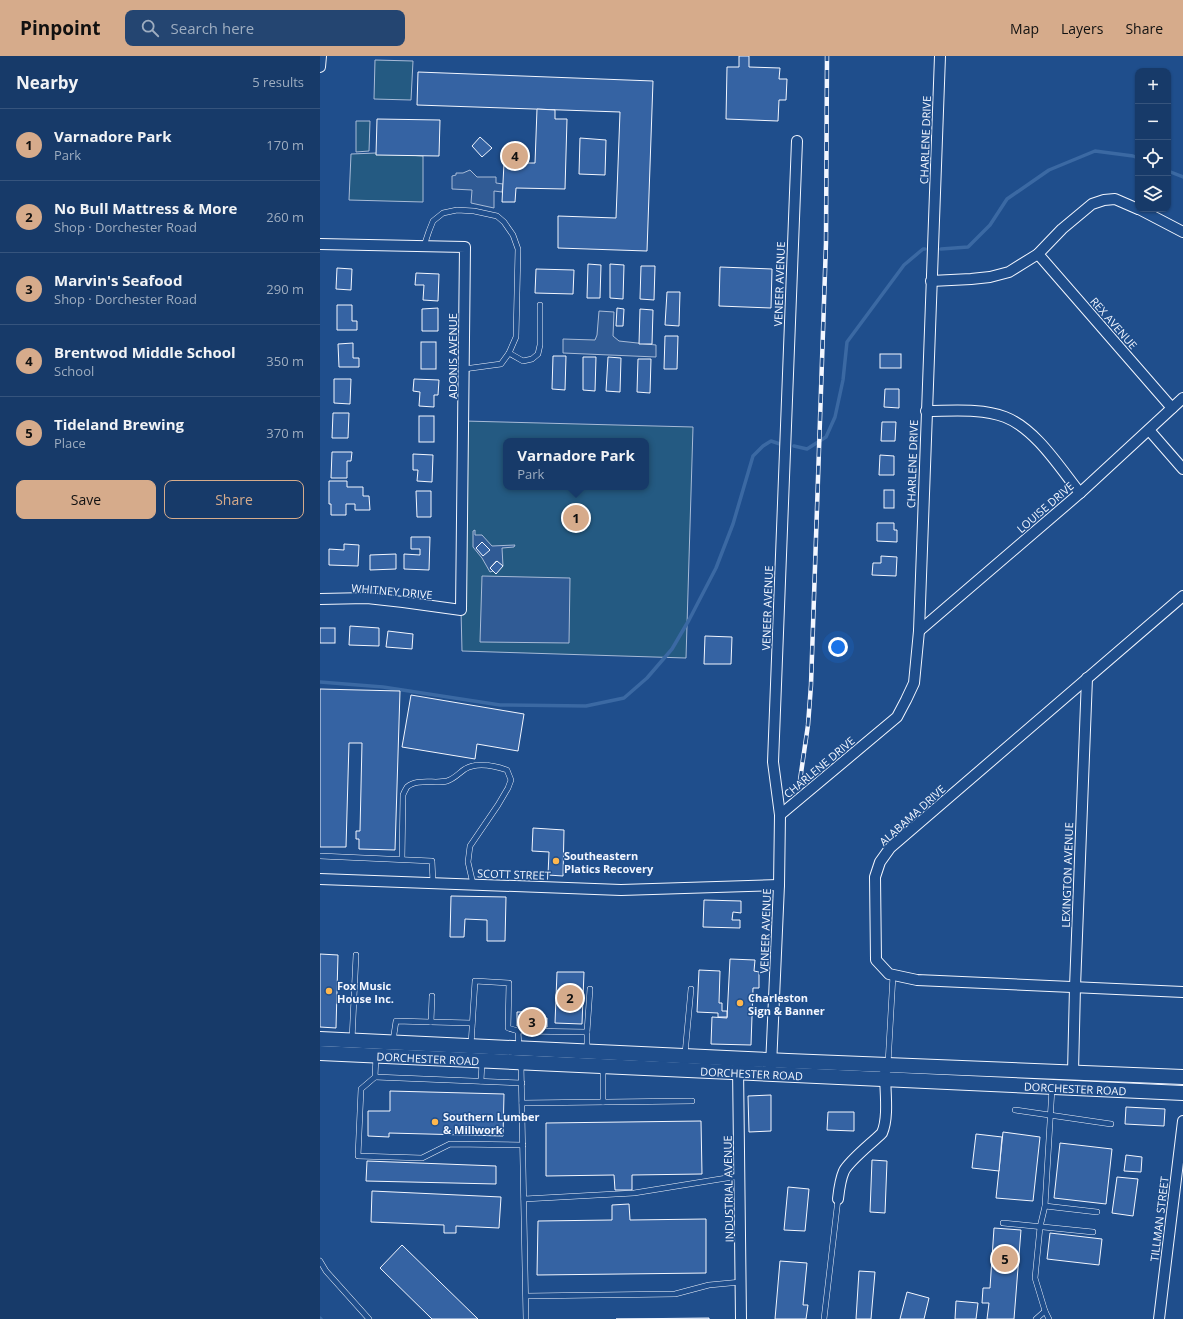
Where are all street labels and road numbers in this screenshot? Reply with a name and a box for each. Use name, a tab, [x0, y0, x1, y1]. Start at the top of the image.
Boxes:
street label: CHARLENE DRIVE	[916, 96, 934, 184]
street label: VENEER AVENUE	[770, 241, 788, 327]
street label: REX AVENUE	[1087, 294, 1141, 352]
street label: ADONIS AVENUE	[445, 313, 460, 399]
street label: CHARLENE DRIVE	[903, 420, 921, 508]
street label: LOUISE DRIVE	[1013, 478, 1077, 536]
street label: VENEER AVENUE	[758, 565, 776, 651]
street label: WHITNEY DRIVE	[351, 580, 433, 602]
street label: CHARLENE DRIVE	[780, 733, 858, 801]
street label: ALABAMA DRIVE	[876, 781, 948, 849]
street label: LEXINGTON AVENUE	[1058, 822, 1076, 928]
street label: SCOTT STREET	[477, 865, 551, 883]
street label: VENEER AVENUE	[756, 888, 774, 974]
street label: DORCHESTER ROAD	[376, 1048, 480, 1068]
street label: DORCHESTER ROAD	[700, 1063, 803, 1083]
street label: DORCHESTER ROAD	[1024, 1078, 1127, 1098]
street label: INDUSTRIAL AVENUE	[720, 1135, 736, 1243]
street label: TILLMAN STREET	[1146, 1176, 1172, 1262]

